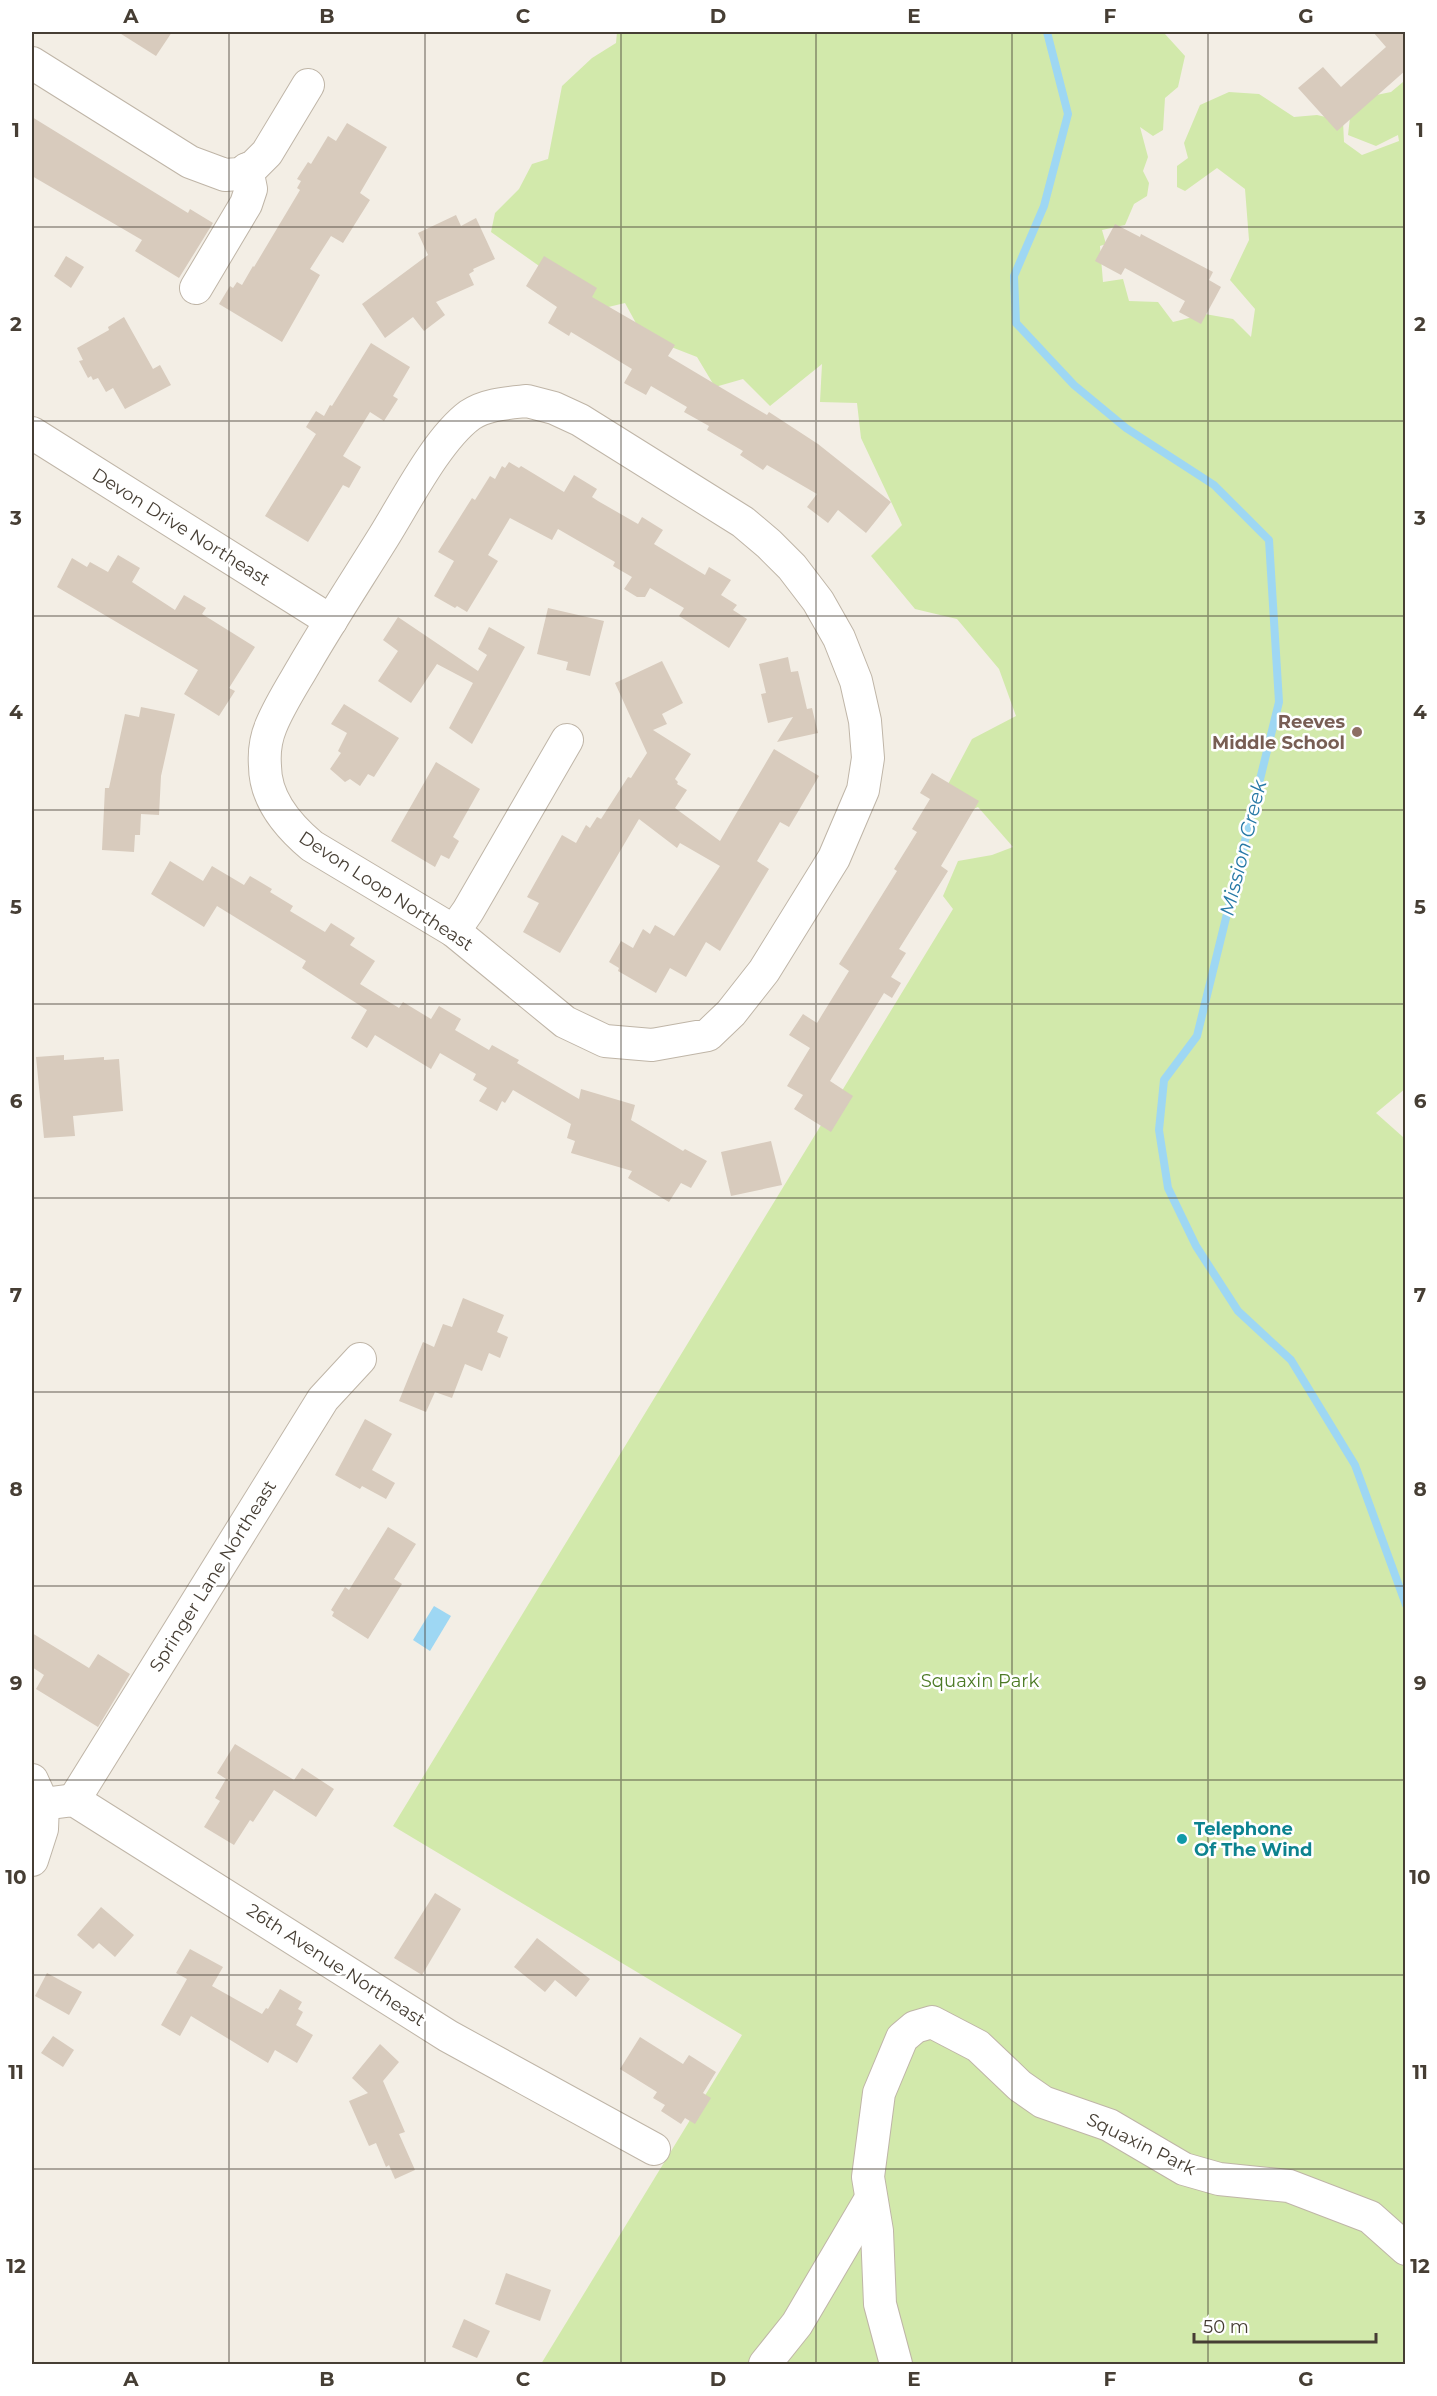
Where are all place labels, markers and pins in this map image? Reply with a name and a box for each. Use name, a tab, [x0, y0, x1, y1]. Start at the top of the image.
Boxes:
place label: Reeves Middle School	[1212, 711, 1345, 754]
marker: Reeves Middle School	[1350, 725, 1364, 739]
place label: Telephone Of The Wind	[1194, 1818, 1313, 1861]
marker: Telephone Of The Wind	[1175, 1832, 1189, 1846]

